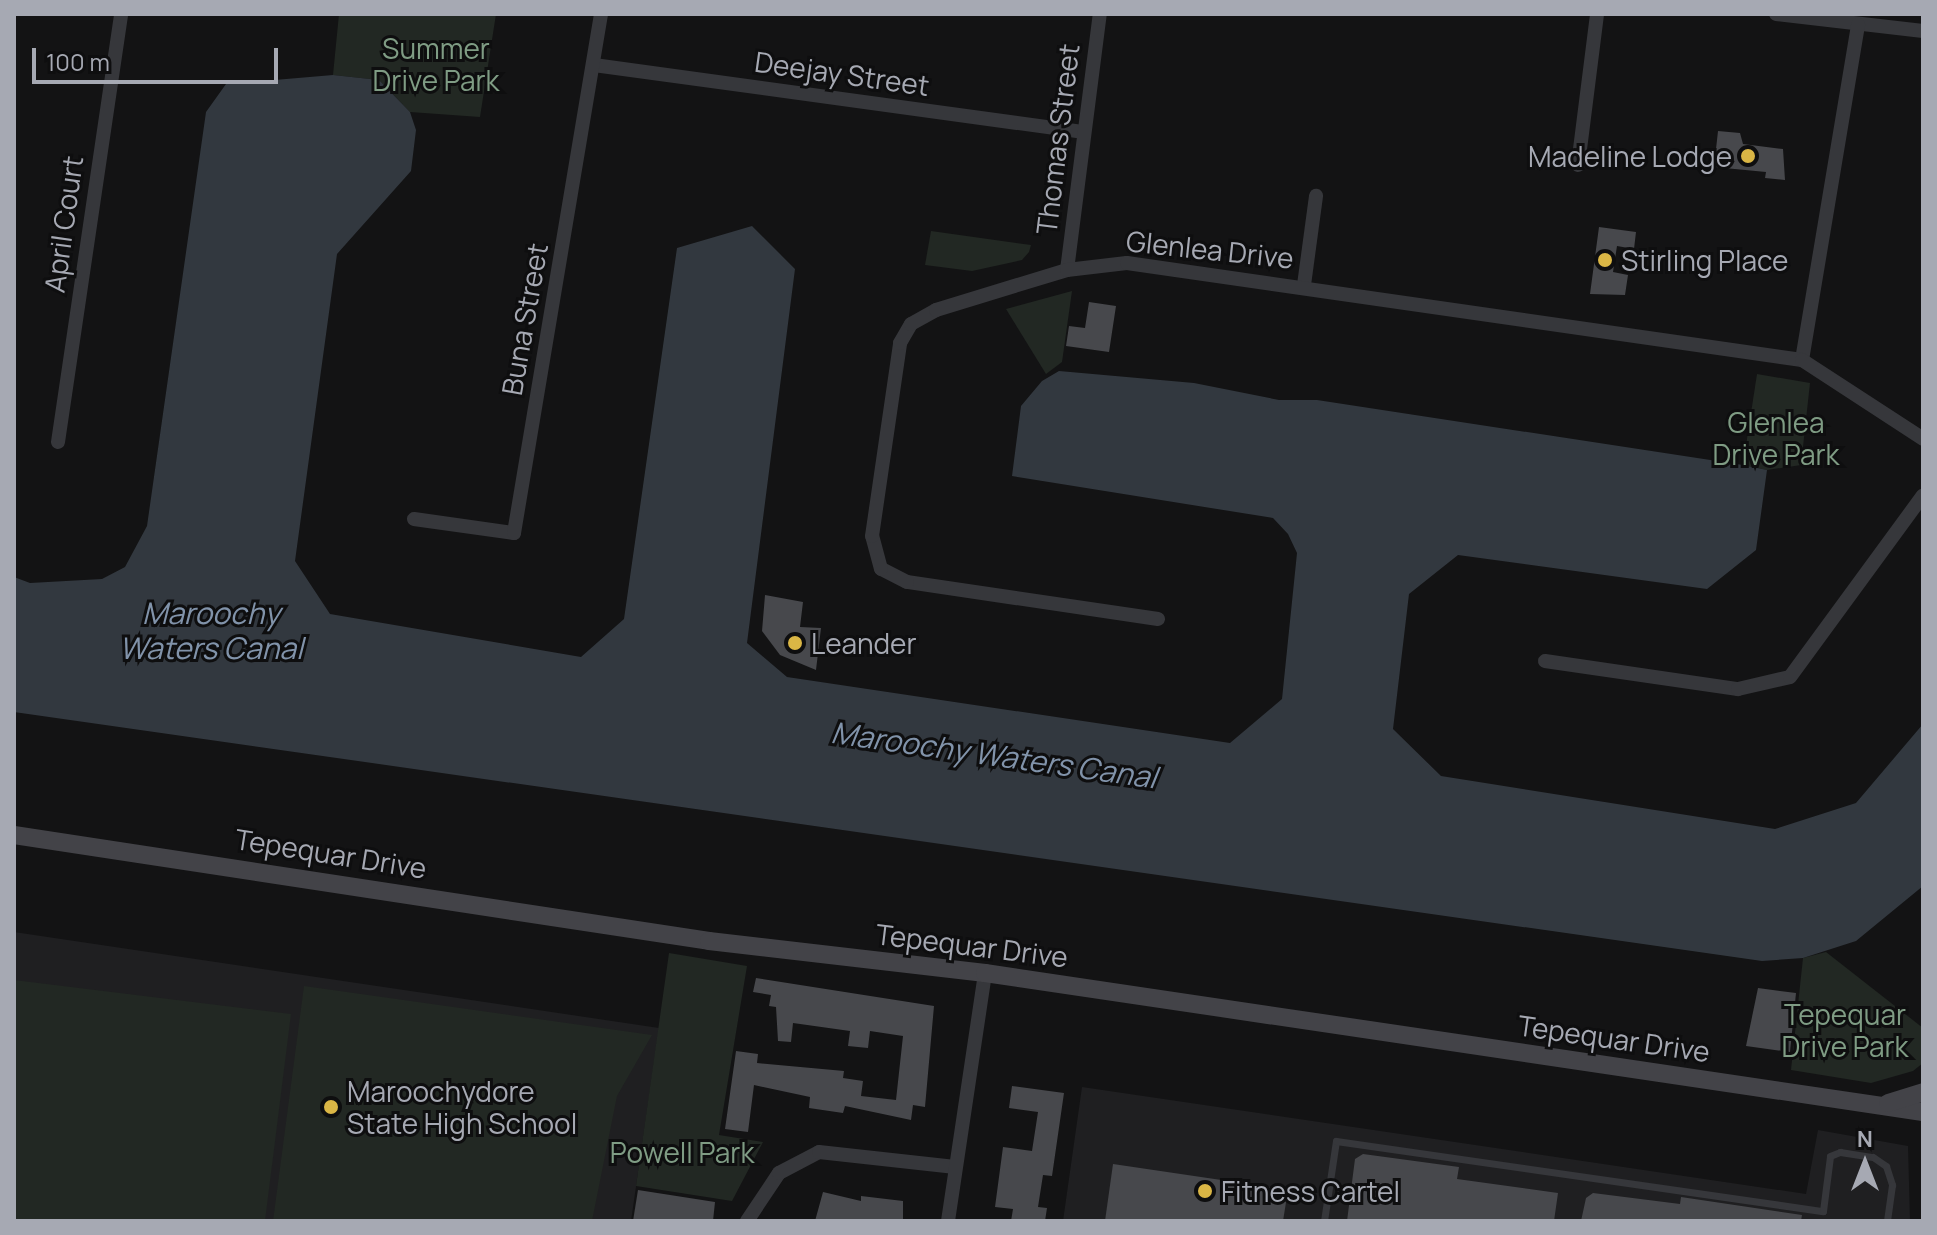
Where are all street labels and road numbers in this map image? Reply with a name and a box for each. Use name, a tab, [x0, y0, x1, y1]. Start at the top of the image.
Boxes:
street label: Thomas Street	[1029, 42, 1085, 236]
street label: Deejay Street	[753, 44, 931, 102]
street label: April Court	[37, 154, 89, 294]
street label: Glenlea Drive	[1125, 224, 1295, 274]
street label: Buna Street	[494, 240, 554, 398]
street label: Tepequar Drive	[233, 821, 429, 885]
street label: Tepequar Drive	[874, 917, 1070, 973]
street label: Tepequar Drive	[1516, 1008, 1712, 1068]

